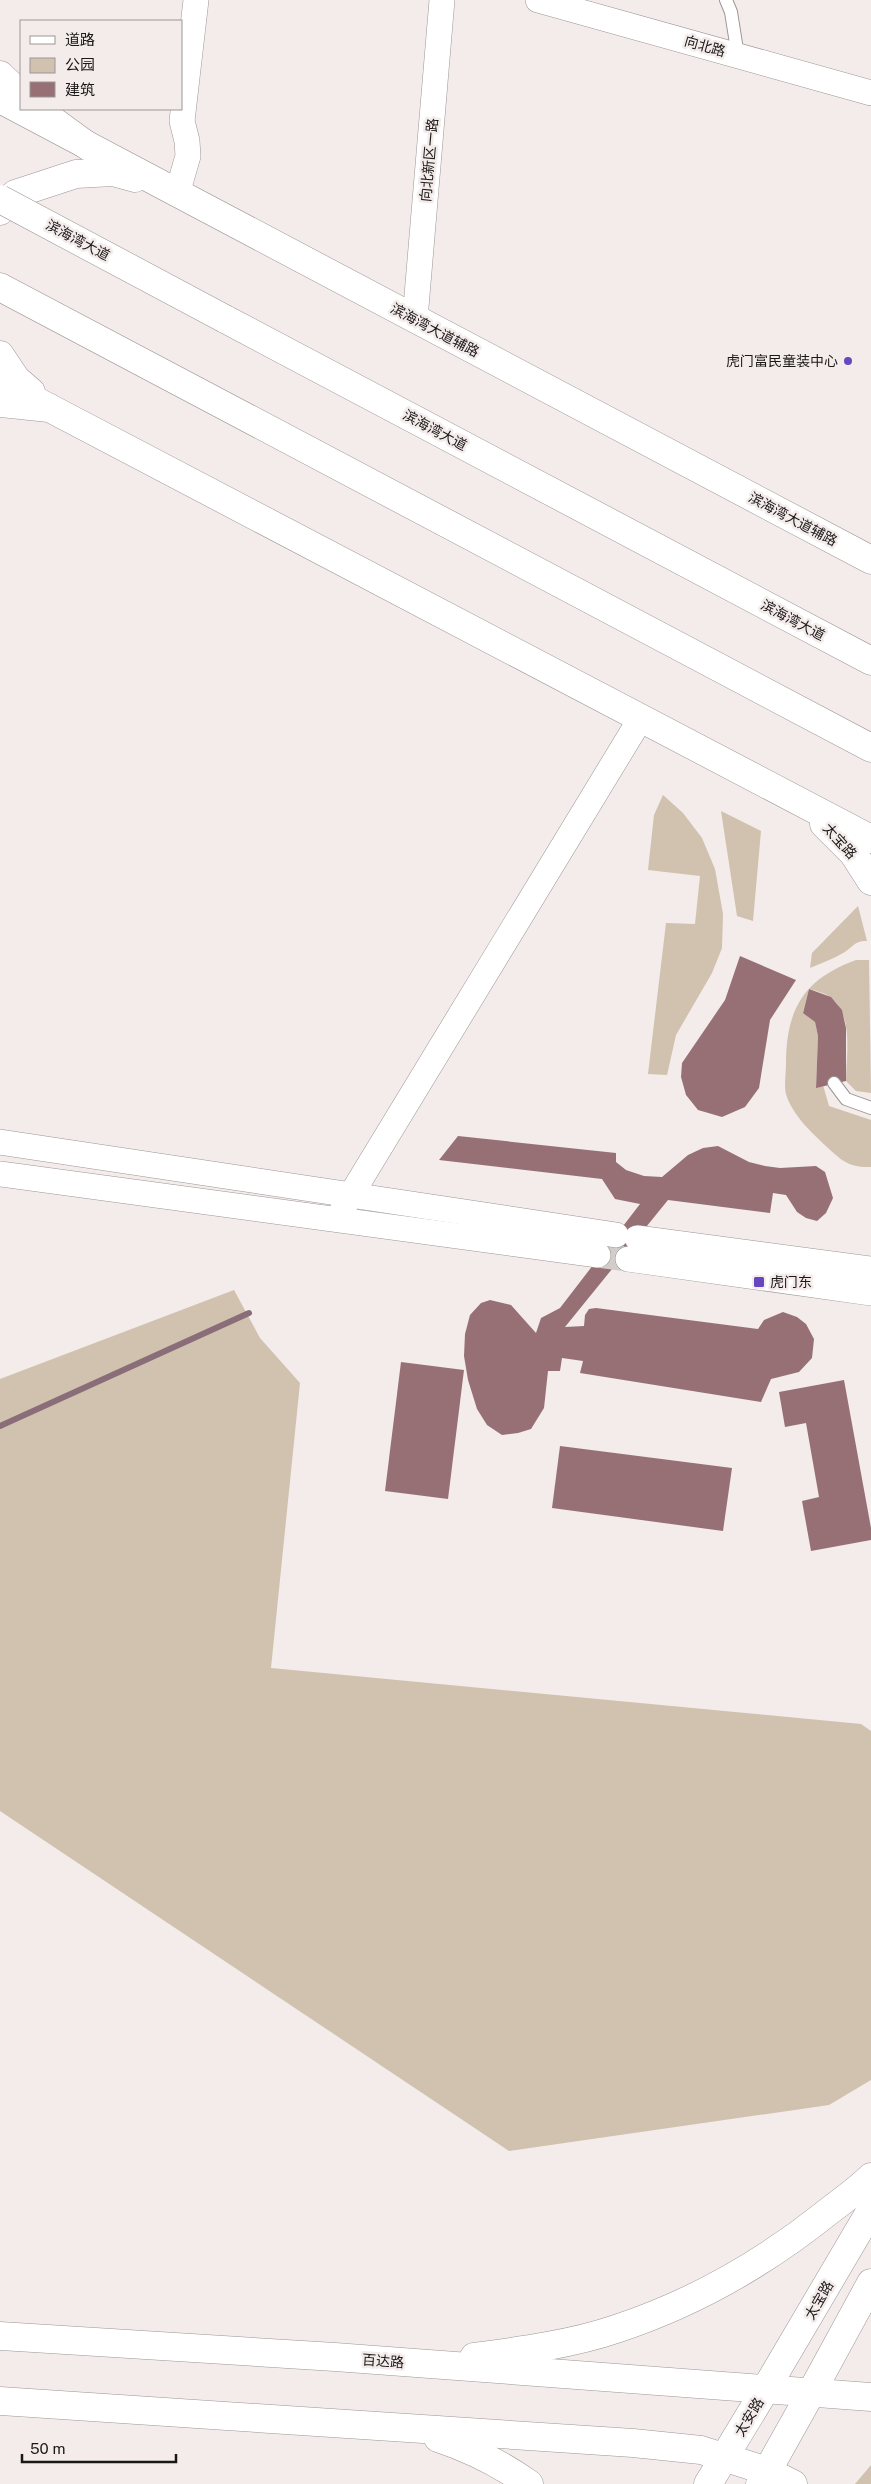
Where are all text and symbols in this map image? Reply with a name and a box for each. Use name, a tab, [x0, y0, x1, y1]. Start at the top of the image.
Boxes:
legend	[20, 20, 182, 110]
text: 道路	[65, 31, 95, 48]
street label: 向北路	[683, 33, 727, 59]
text: 公园	[65, 56, 95, 73]
text: 建筑	[65, 81, 95, 98]
street label: 向北新区一路	[417, 117, 441, 203]
street label: 滨海湾大道	[43, 217, 113, 263]
street label: 滨海湾大道辅路	[388, 300, 482, 360]
place label: 虎门富民童装中心	[726, 353, 838, 369]
marker: 虎门富民童装中心	[842, 355, 854, 367]
street label: 滨海湾大道	[400, 407, 470, 453]
street label: 滨海湾大道辅路	[746, 489, 840, 549]
street label: 滨海湾大道	[758, 597, 828, 643]
street label: 太宝路	[820, 820, 860, 862]
place label: 虎门东	[770, 1274, 812, 1290]
marker: 虎门东	[752, 1275, 766, 1289]
street label: 太宝路	[802, 2278, 836, 2322]
street label: 百达路	[361, 2352, 405, 2370]
street label: 太安路	[731, 2395, 767, 2439]
scale bar	[22, 2432, 176, 2464]
text: 50 m	[30, 2440, 65, 2457]

